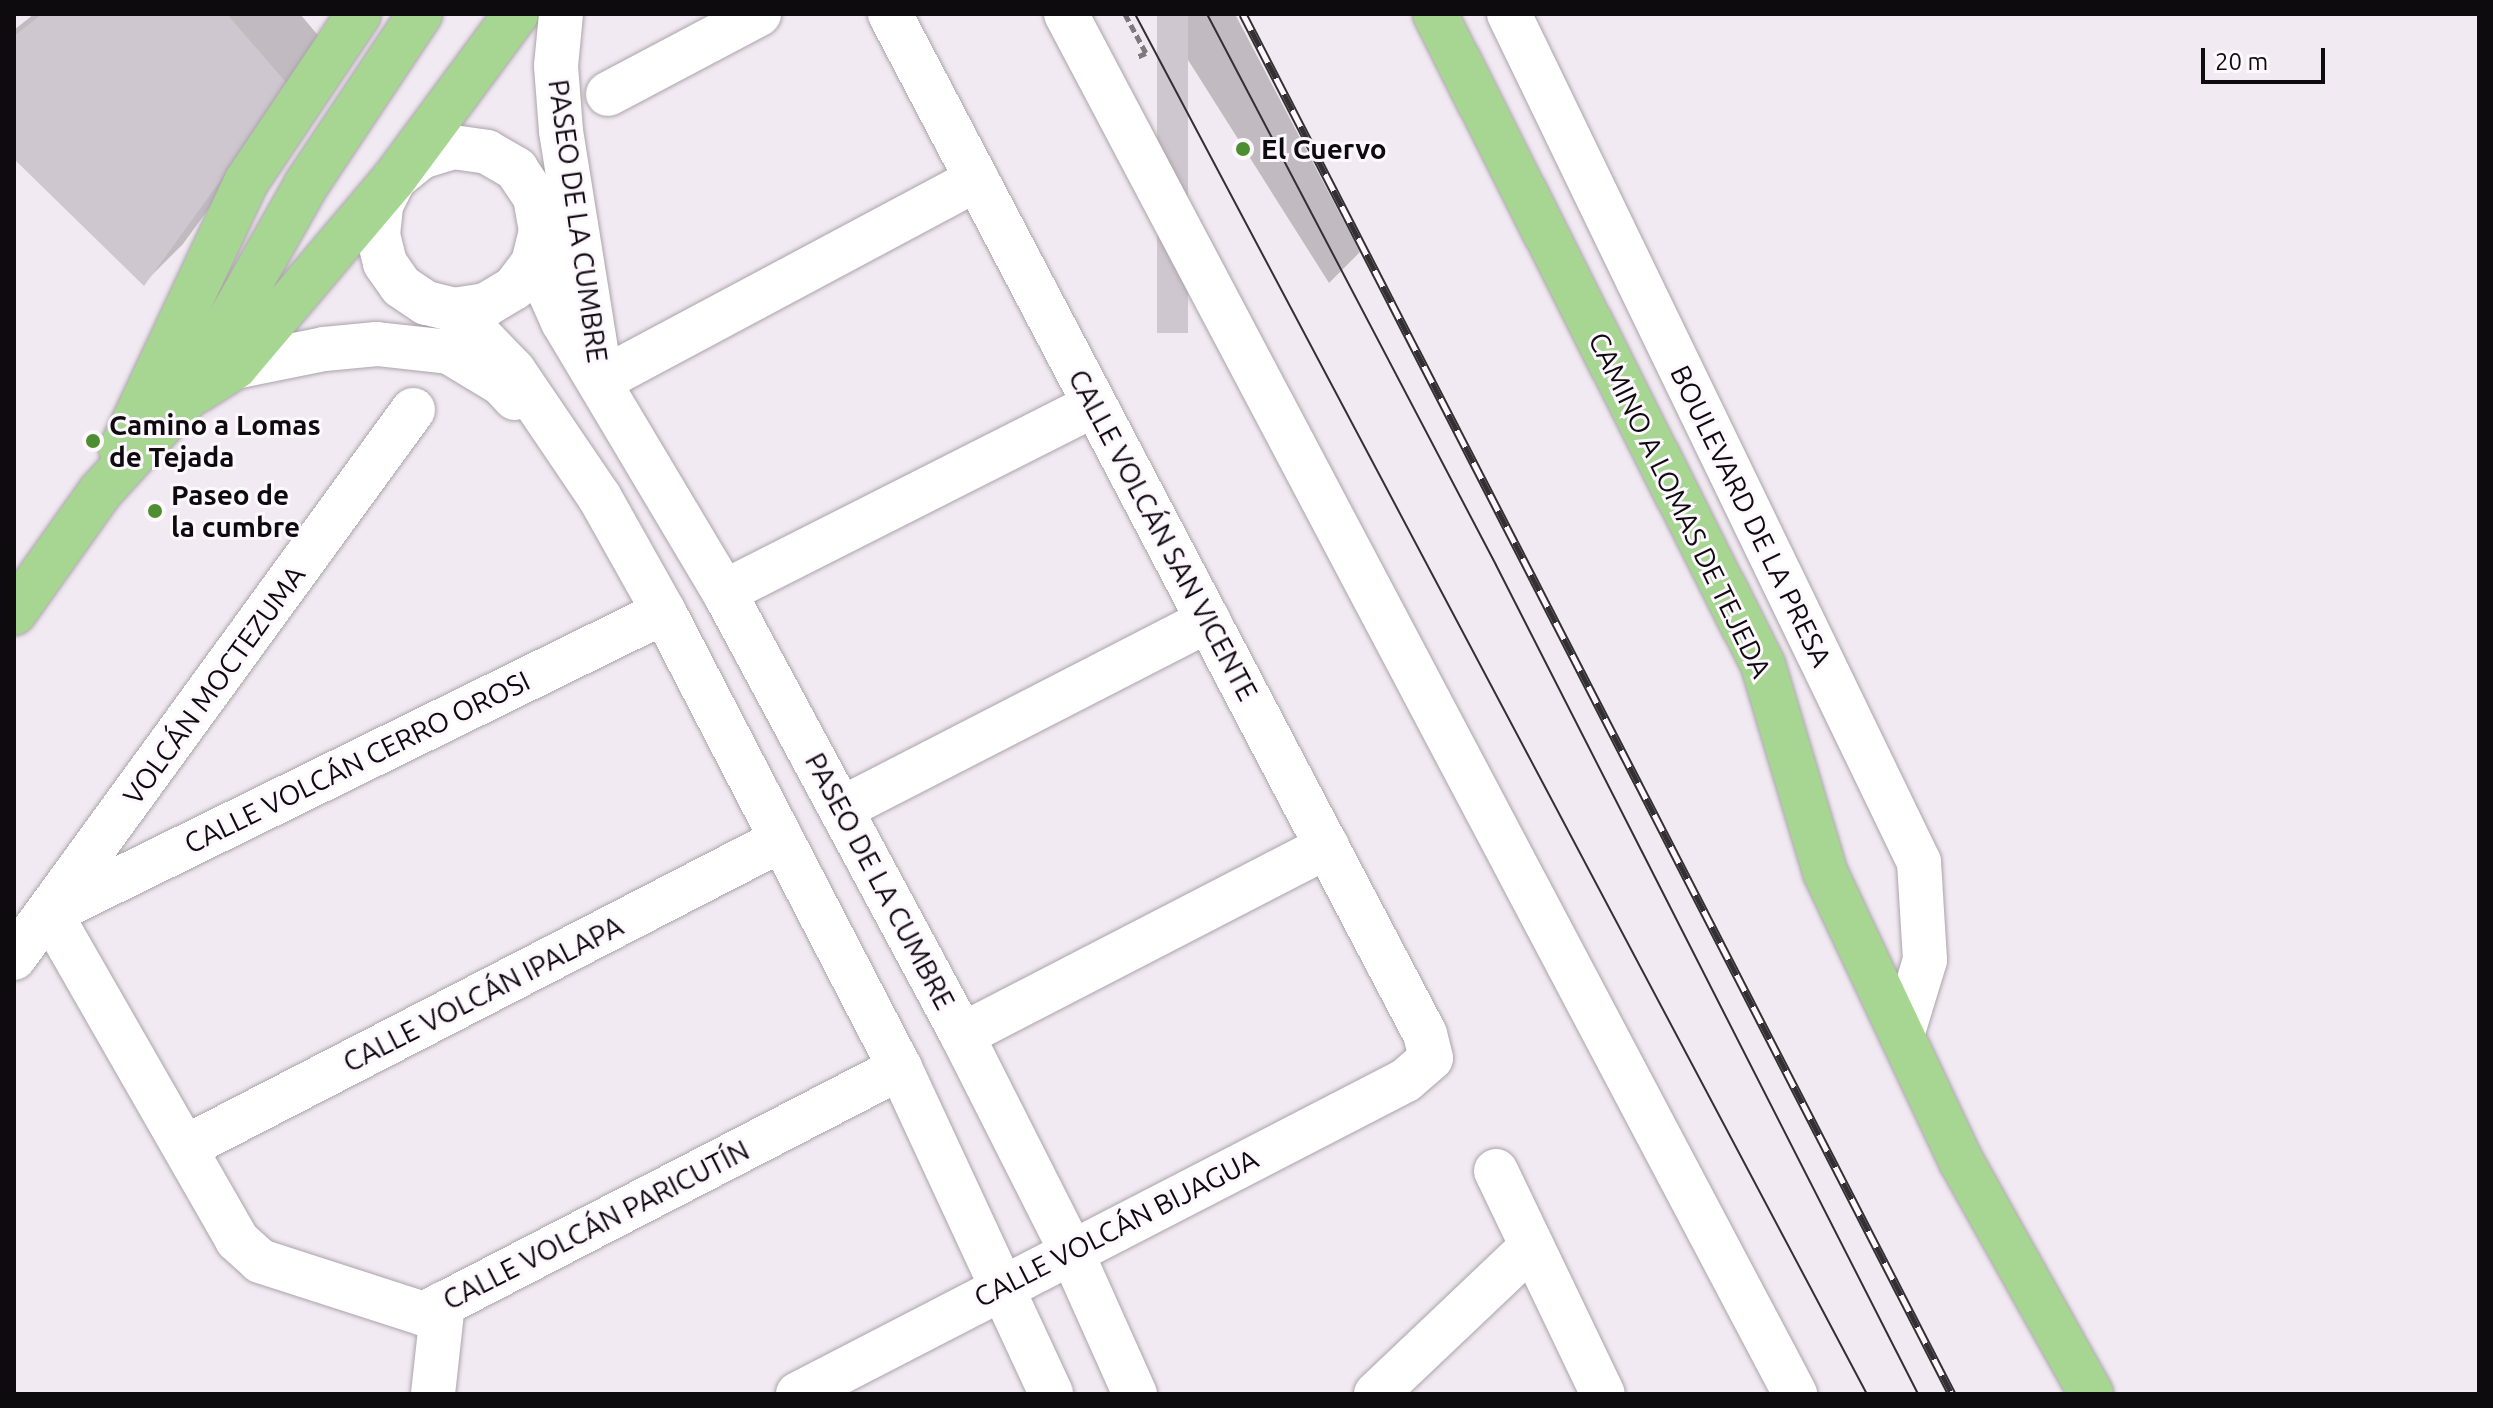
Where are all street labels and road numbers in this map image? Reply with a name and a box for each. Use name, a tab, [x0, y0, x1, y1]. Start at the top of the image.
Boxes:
street label: PASEO DE LA CUMBRE	[542, 77, 614, 365]
street label: CAMINO A LOMAS DE TEJEDA	[1582, 327, 1778, 683]
street label: BOULEVARD DE LA PRESA	[1663, 360, 1839, 672]
street label: CALLE VOLCÁN SAN VICENTE	[1061, 364, 1265, 706]
street label: VOLCÁN MOCTEZUMA	[116, 559, 312, 811]
street label: CALLE VOLCÁN CERRO OROSI	[179, 664, 535, 860]
street label: PASEO DE LA CUMBRE	[798, 747, 962, 1015]
street label: CALLE VOLCÁN IPALAPA	[337, 909, 629, 1079]
street label: CALLE VOLCÁN PARICUTÍN	[437, 1133, 755, 1317]
street label: CALLE VOLCÁN BIJAGUA	[968, 1142, 1264, 1314]

